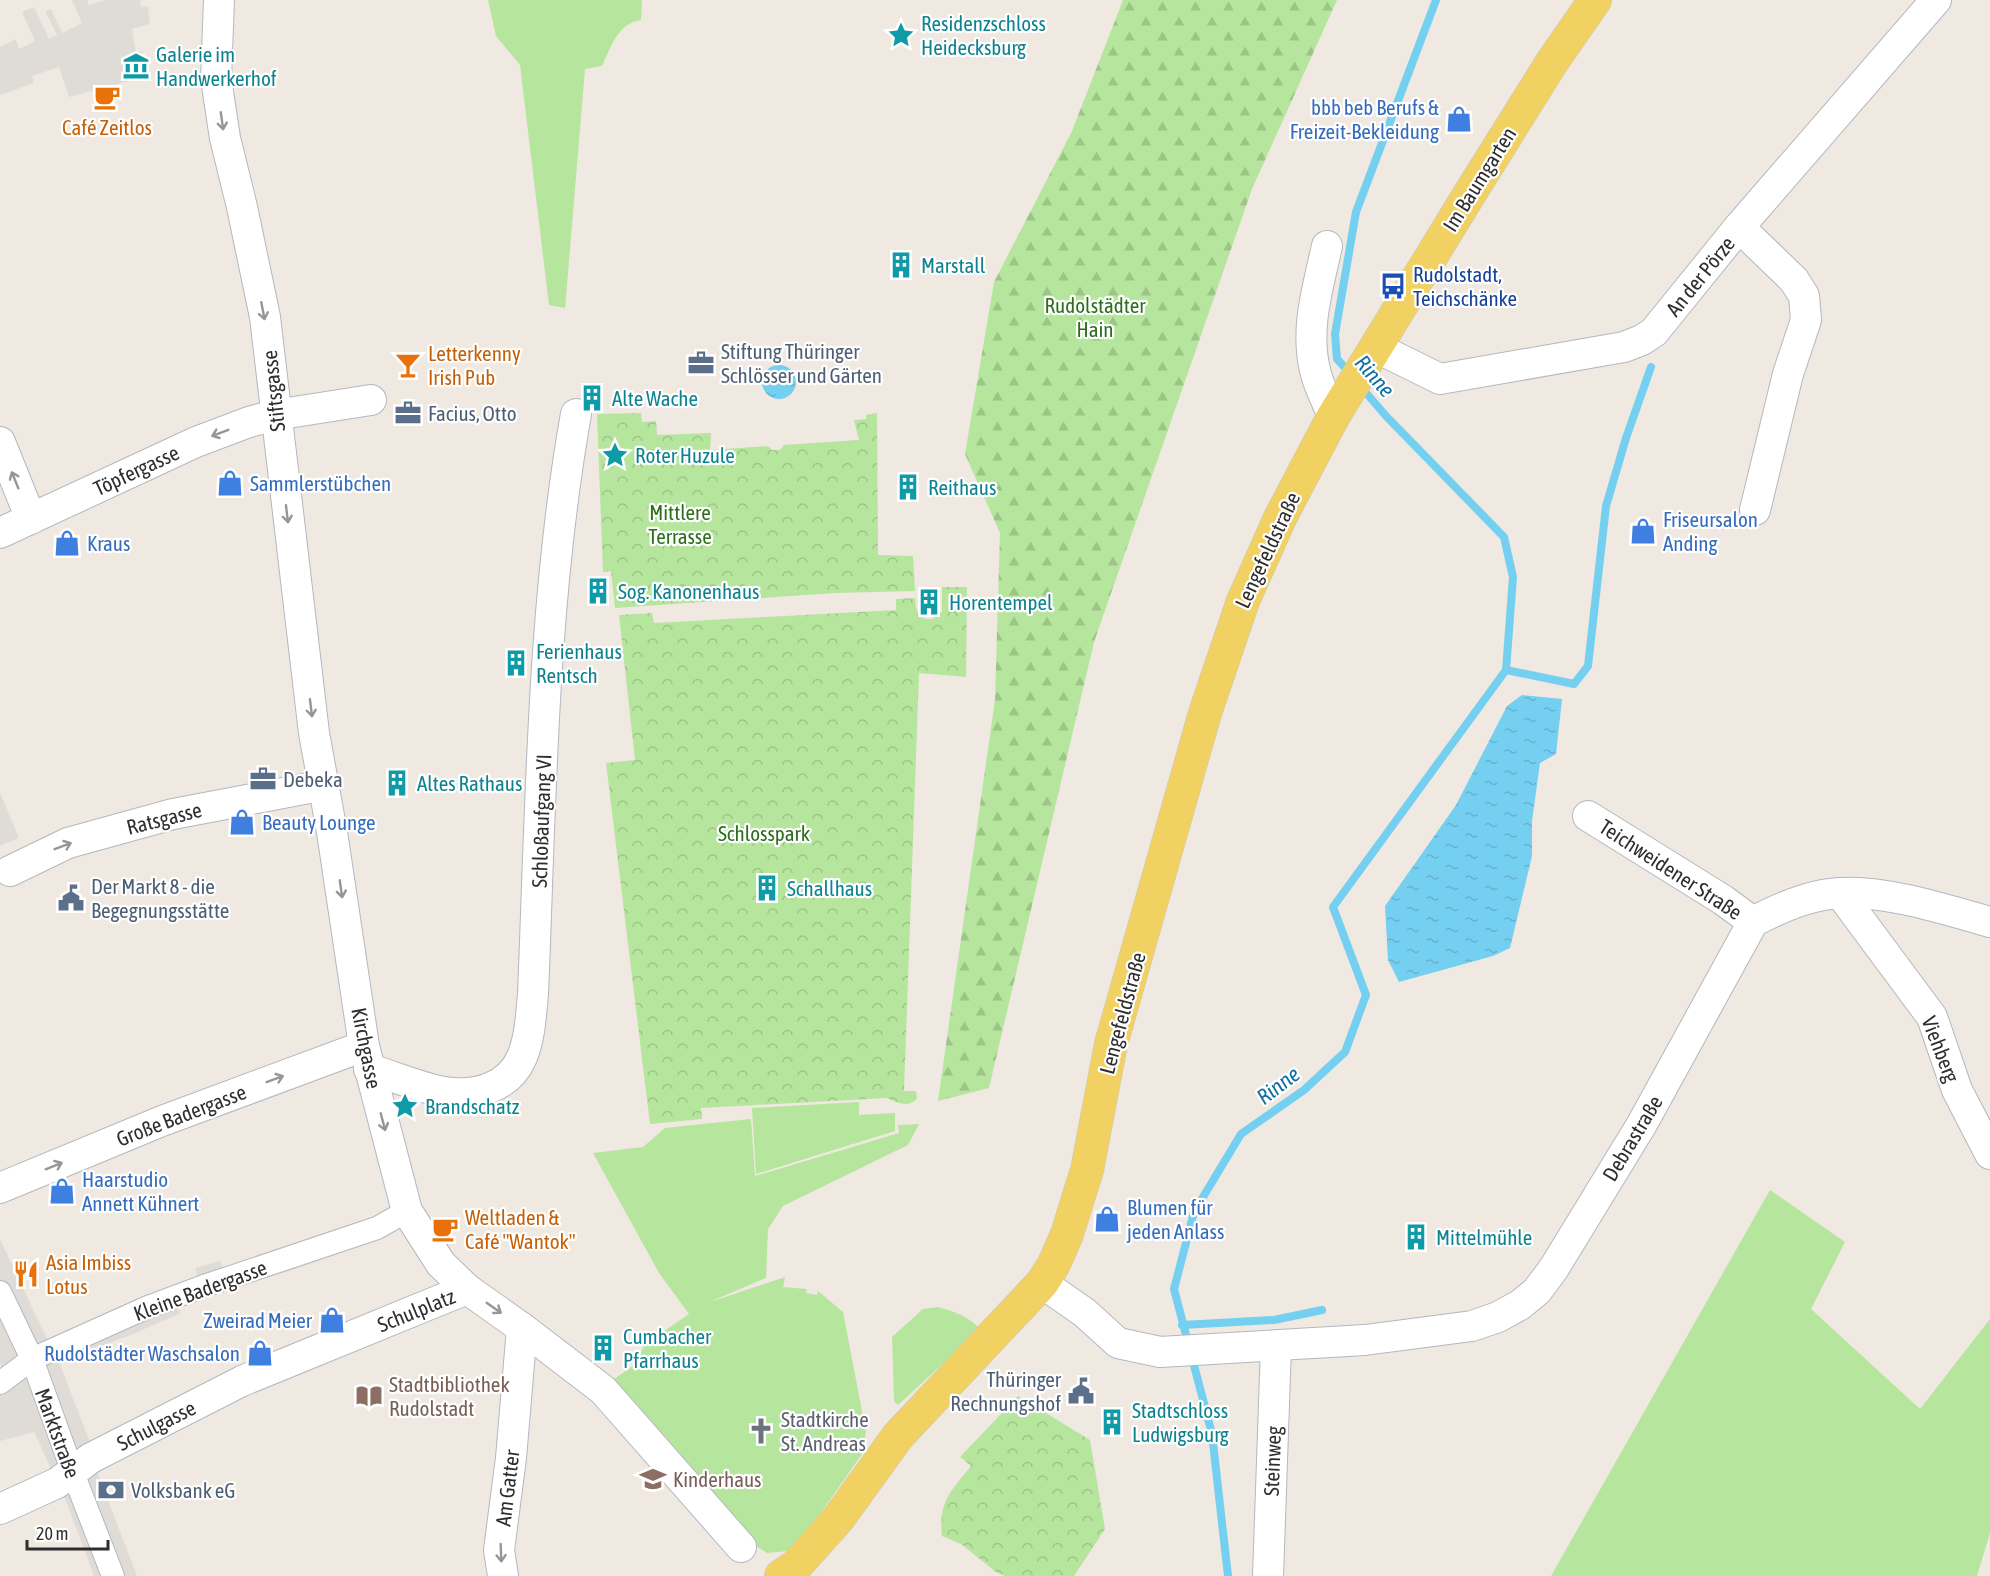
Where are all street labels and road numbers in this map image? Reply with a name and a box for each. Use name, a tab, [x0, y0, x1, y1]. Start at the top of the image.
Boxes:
street label: Im Baumgarten	[1437, 122, 1521, 236]
street label: An der Pörze	[1661, 232, 1739, 320]
street label: Stiftsgasse	[257, 349, 289, 433]
street label: Töpfergasse	[90, 440, 182, 500]
street label: Lengefeldstraße	[1230, 488, 1304, 612]
street label: Schloßaufgang VI	[527, 754, 555, 888]
street label: Ratsgasse	[124, 797, 204, 839]
street label: Teichweidener Straße	[1595, 814, 1747, 924]
street label: Lengefeldstraße	[1094, 950, 1150, 1076]
street label: Kirchgasse	[347, 1005, 387, 1091]
street label: Viehberg	[1917, 1013, 1965, 1085]
street label: Große Badergasse	[113, 1079, 249, 1151]
street label: Debrastraße	[1597, 1091, 1667, 1185]
street label: Kleine Badergasse	[130, 1255, 270, 1325]
street label: Schulplatz	[374, 1283, 459, 1336]
street label: Marktstraße	[31, 1385, 85, 1481]
street label: Schulgasse	[113, 1395, 199, 1455]
street label: Steinweg	[1259, 1426, 1285, 1496]
street label: Am Gatter	[490, 1448, 524, 1528]

